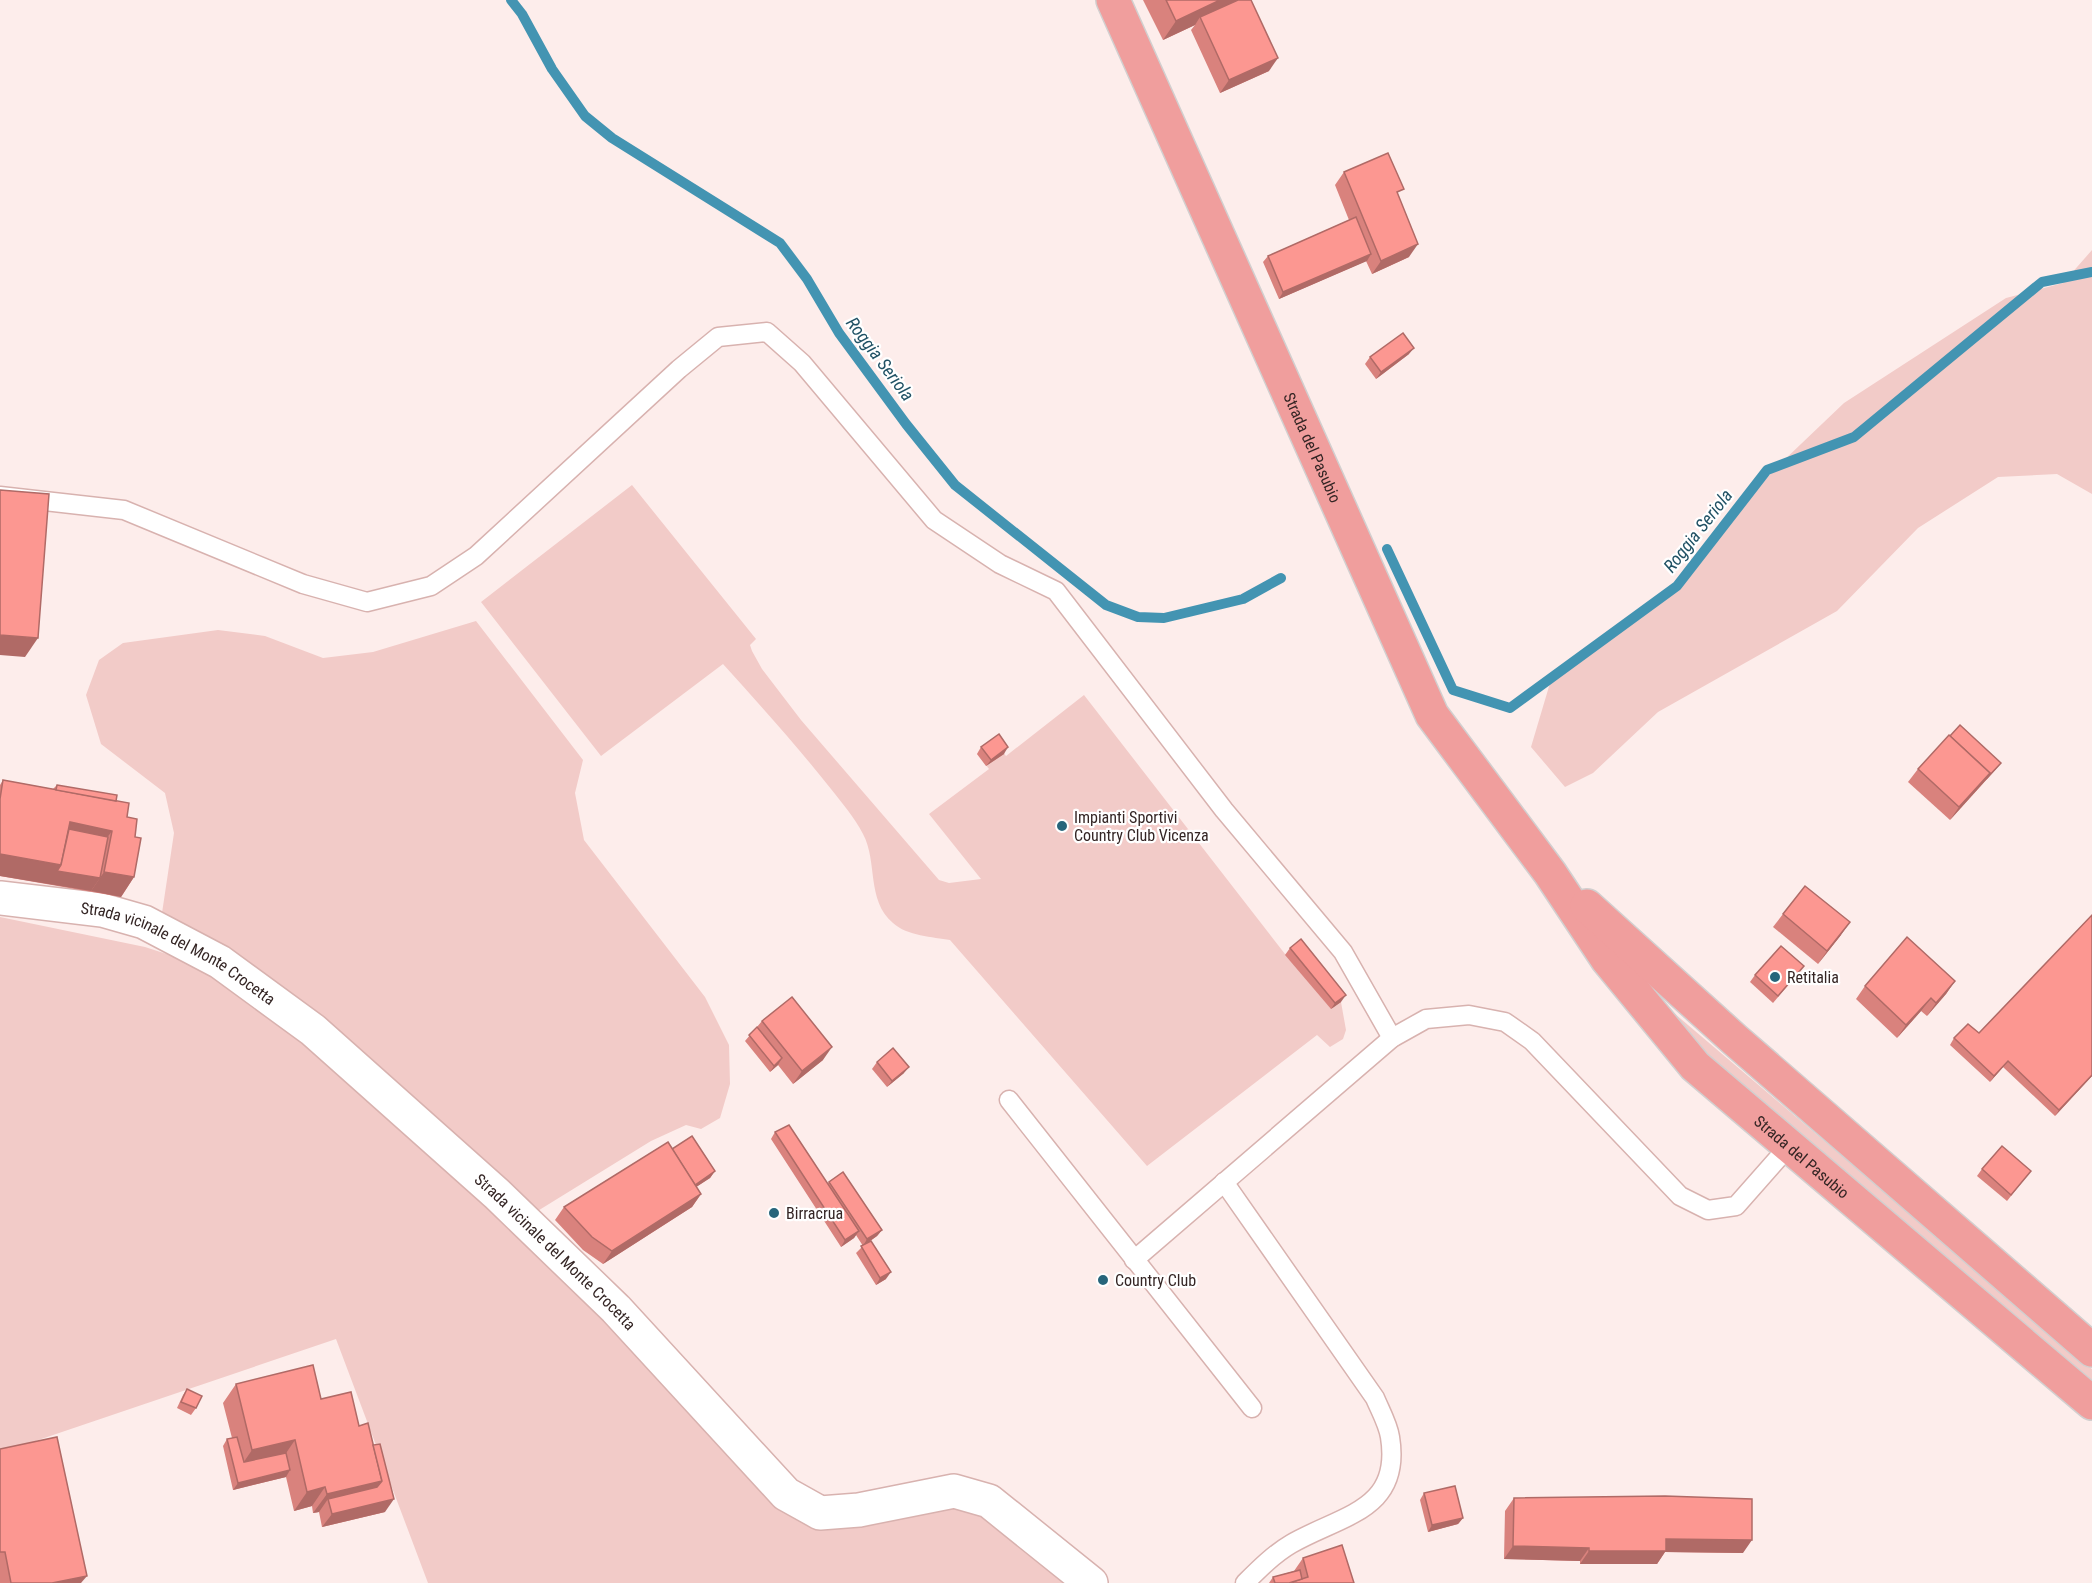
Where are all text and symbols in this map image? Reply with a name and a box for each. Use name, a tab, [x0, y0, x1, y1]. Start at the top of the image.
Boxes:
water label: Roggia Seriola	[842, 313, 919, 405]
street label: Strada del Pasubio	[1279, 390, 1345, 506]
water label: Roggia Seriola	[1659, 485, 1736, 576]
place label: Impianti Sportivi Country Club Vicenza	[1074, 808, 1209, 845]
marker: Impianti Sportivi Country Club Vicenza	[1055, 819, 1069, 833]
street label: Strada vicinale del Monte Crocetta	[80, 899, 279, 1009]
place label: Retitalia	[1787, 968, 1839, 987]
marker: Retitalia	[1768, 970, 1782, 984]
street label: Strada del Pasubio	[1750, 1112, 1853, 1203]
street label: Strada vicinale del Monte Crocetta	[471, 1170, 640, 1334]
place label: Birracrua	[786, 1204, 843, 1223]
marker: Birracrua	[767, 1206, 781, 1220]
place label: Country Club	[1115, 1271, 1196, 1290]
marker: Country Club	[1096, 1273, 1110, 1287]

